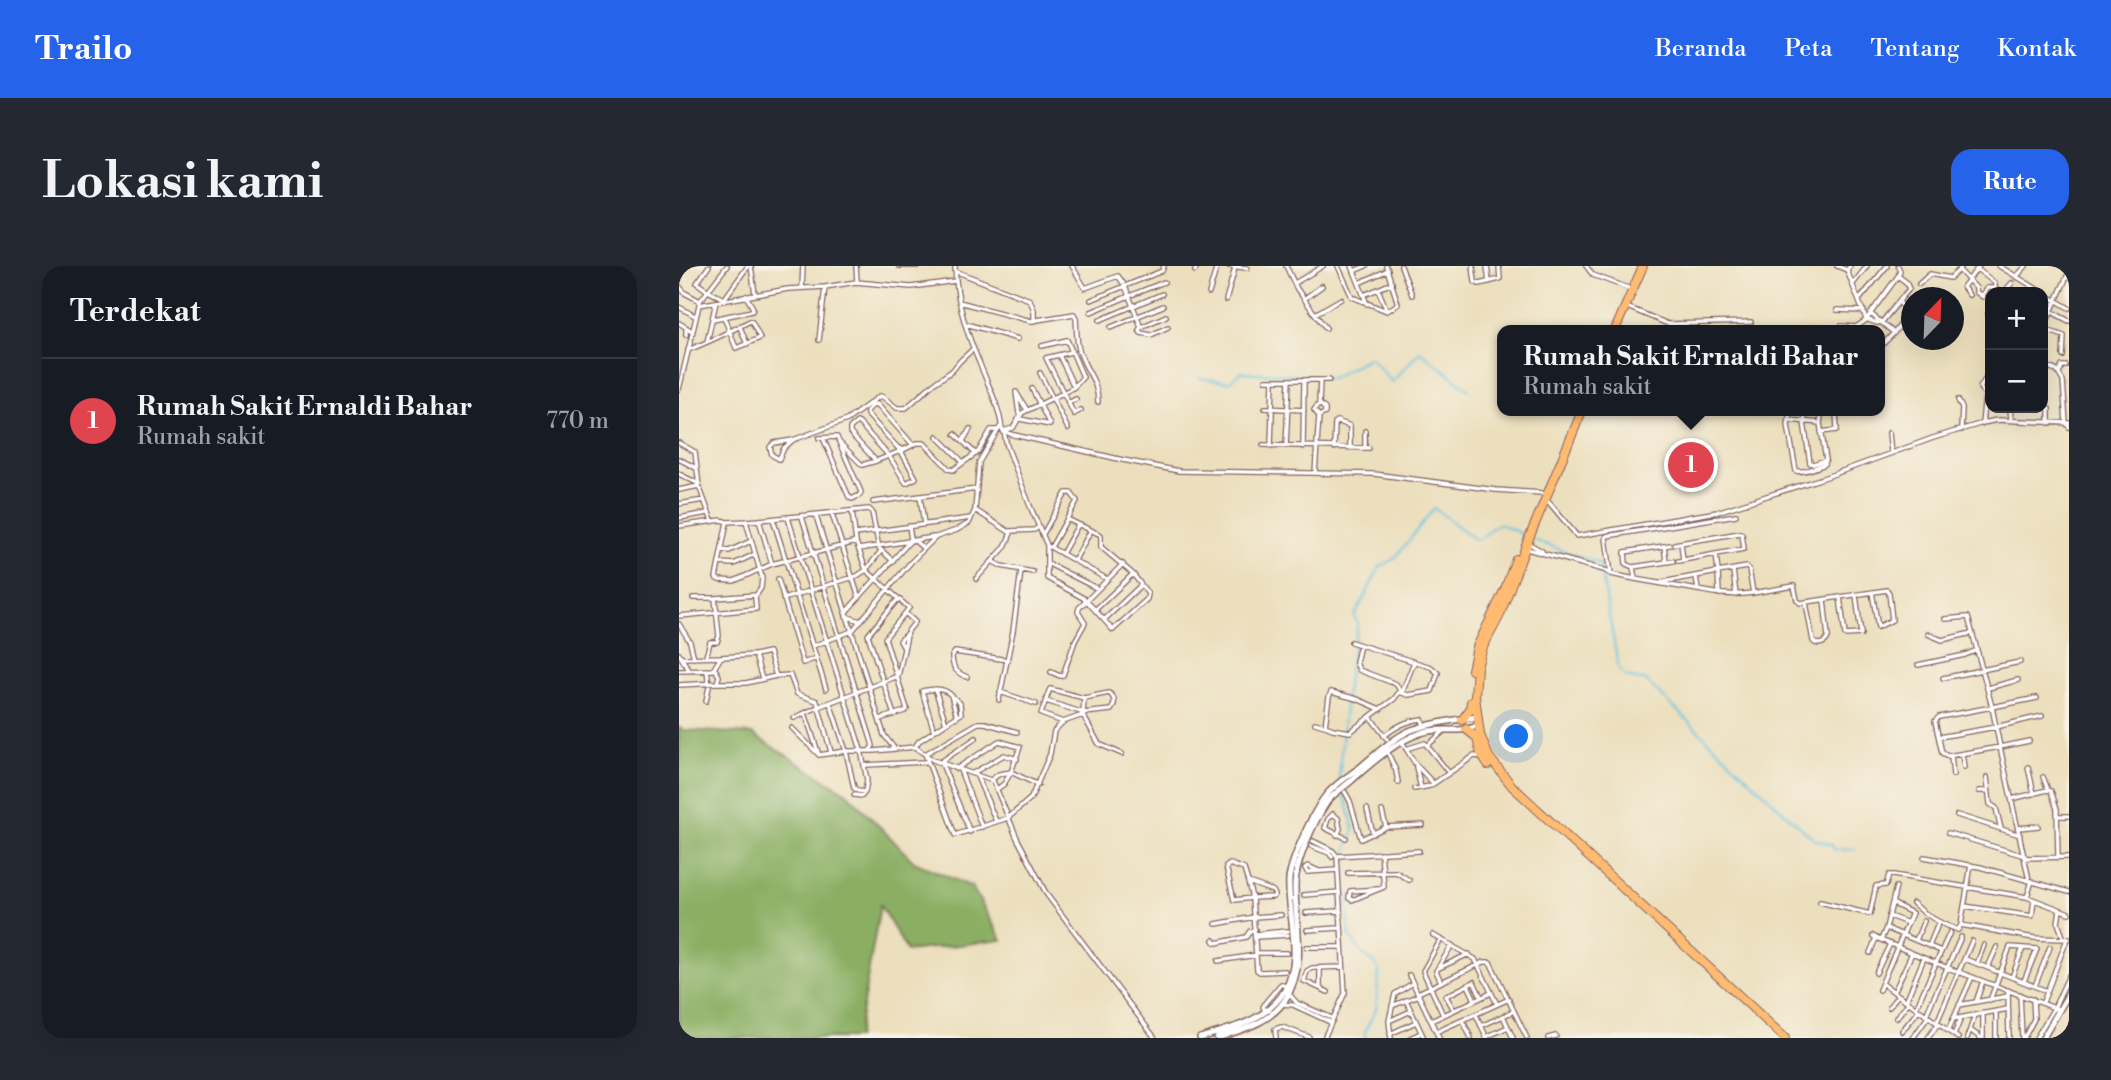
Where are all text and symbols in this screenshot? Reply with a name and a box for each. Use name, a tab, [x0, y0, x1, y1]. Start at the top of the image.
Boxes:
text: Trailo	[35, 29, 132, 70]
text: Beranda	[1655, 34, 1746, 64]
text: Peta	[1784, 34, 1832, 64]
text: Tentang	[1870, 34, 1959, 64]
text: Kontak	[1997, 34, 2076, 64]
button: Rute	[1951, 149, 2069, 215]
text: Lokasi kami	[42, 152, 324, 213]
north arrow	[1901, 287, 1964, 350]
map controls	[1985, 287, 2048, 413]
button: +	[1985, 287, 2048, 350]
text: Terdekat	[70, 293, 201, 331]
popup	[1497, 325, 1885, 416]
text: Rumah Sakit Ernaldi Bahar	[1523, 341, 1859, 373]
button: −	[1985, 350, 2048, 413]
text: Rumah sakit	[1523, 373, 1652, 401]
text: Rumah Sakit Ernaldi Bahar	[137, 391, 472, 423]
text: 1	[87, 407, 99, 435]
text: 770 m	[546, 407, 609, 435]
text: Rumah sakit	[137, 423, 265, 451]
pin: 1	[1668, 439, 1714, 491]
your location	[1499, 719, 1533, 753]

